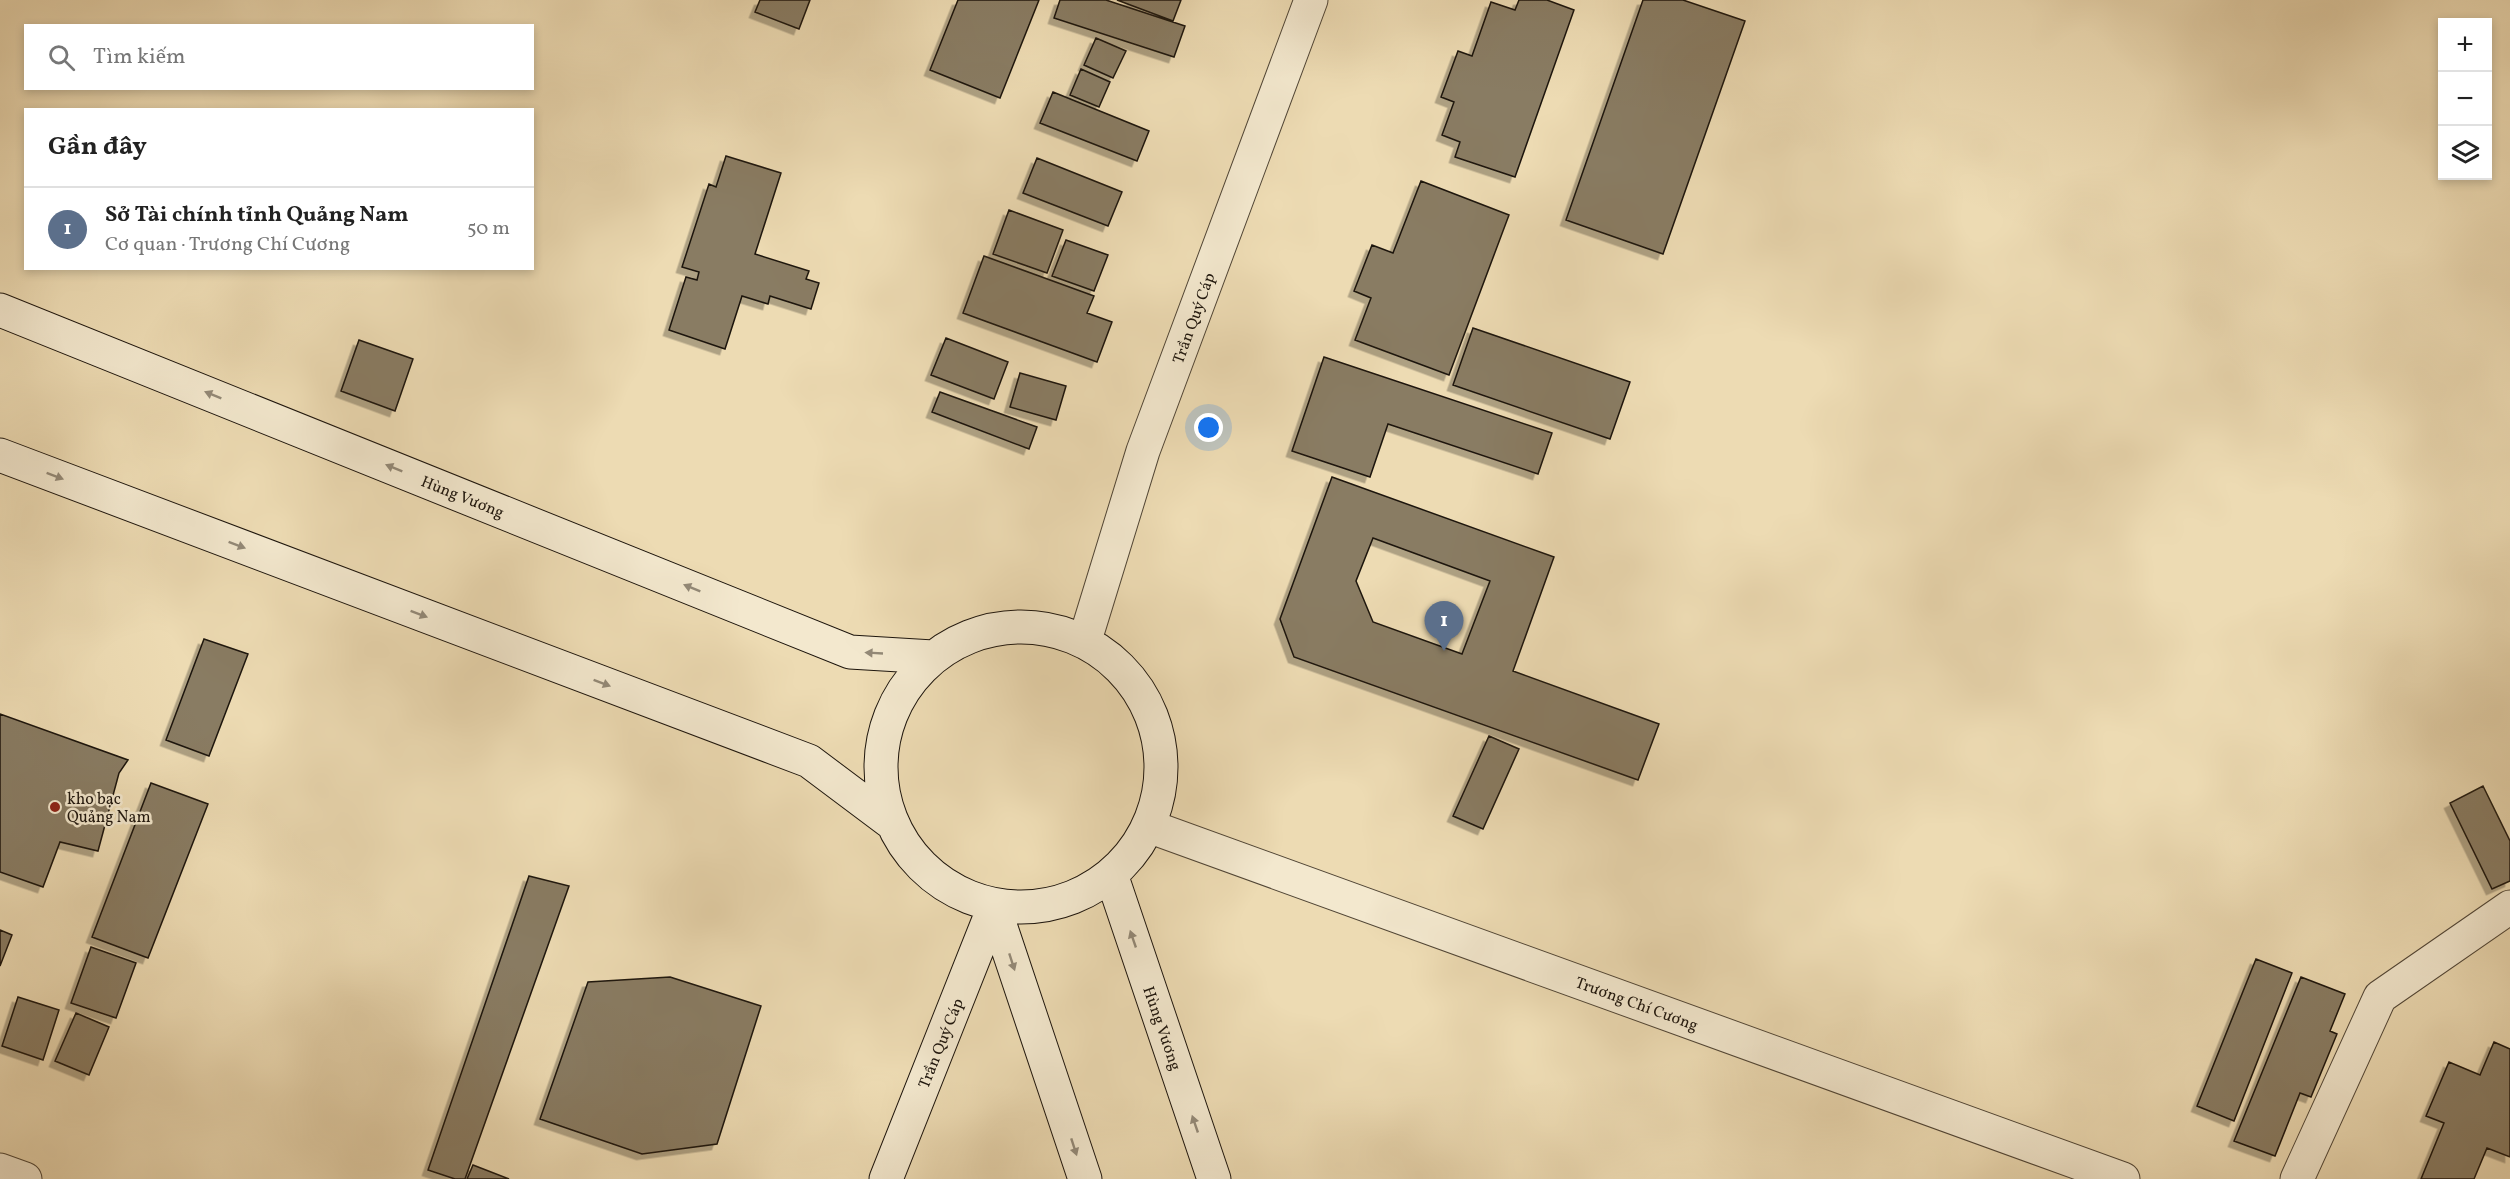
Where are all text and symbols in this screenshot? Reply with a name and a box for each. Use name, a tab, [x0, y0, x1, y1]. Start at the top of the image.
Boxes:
map controls	[2438, 18, 2492, 180]
button: +	[2438, 18, 2492, 72]
search box	[24, 24, 534, 90]
icon: search	[45, 41, 78, 74]
text: Tìm kiếm	[93, 42, 186, 73]
button: −	[2438, 72, 2492, 126]
button: layers	[2438, 126, 2492, 180]
text: Gần đây	[48, 129, 147, 165]
text: Sở Tài chính tỉnh Quảng Nam	[105, 200, 409, 231]
text: 1	[63, 215, 72, 243]
text: 50 m	[467, 215, 510, 243]
text: Cơ quan · Trương Chí Cương	[105, 231, 350, 259]
street label: Trần Quý Cáp	[1168, 270, 1222, 367]
one-way arrow	[204, 390, 222, 399]
your location	[1194, 413, 1223, 442]
one-way arrow	[385, 463, 403, 472]
one-way arrow	[46, 471, 64, 481]
street label: Hùng Vương	[417, 471, 507, 524]
one-way arrow	[228, 541, 246, 550]
one-way arrow	[682, 583, 700, 593]
pin: 1	[1424, 602, 1464, 651]
one-way arrow	[411, 609, 429, 619]
one-way arrow	[865, 648, 884, 658]
one-way arrow	[593, 679, 611, 688]
place label: kho bạc Quảng Nam	[67, 789, 151, 829]
marker: kho bạc Quảng Nam	[48, 800, 62, 814]
one-way arrow	[1128, 930, 1137, 948]
one-way arrow	[1008, 953, 1018, 971]
street label: Trương Chí Cương	[1572, 972, 1701, 1037]
street label: Hùng Vương	[1136, 984, 1186, 1074]
street label: Trần Quý Cáp	[914, 995, 970, 1092]
one-way arrow	[1190, 1115, 1199, 1133]
one-way arrow	[1070, 1138, 1080, 1156]

